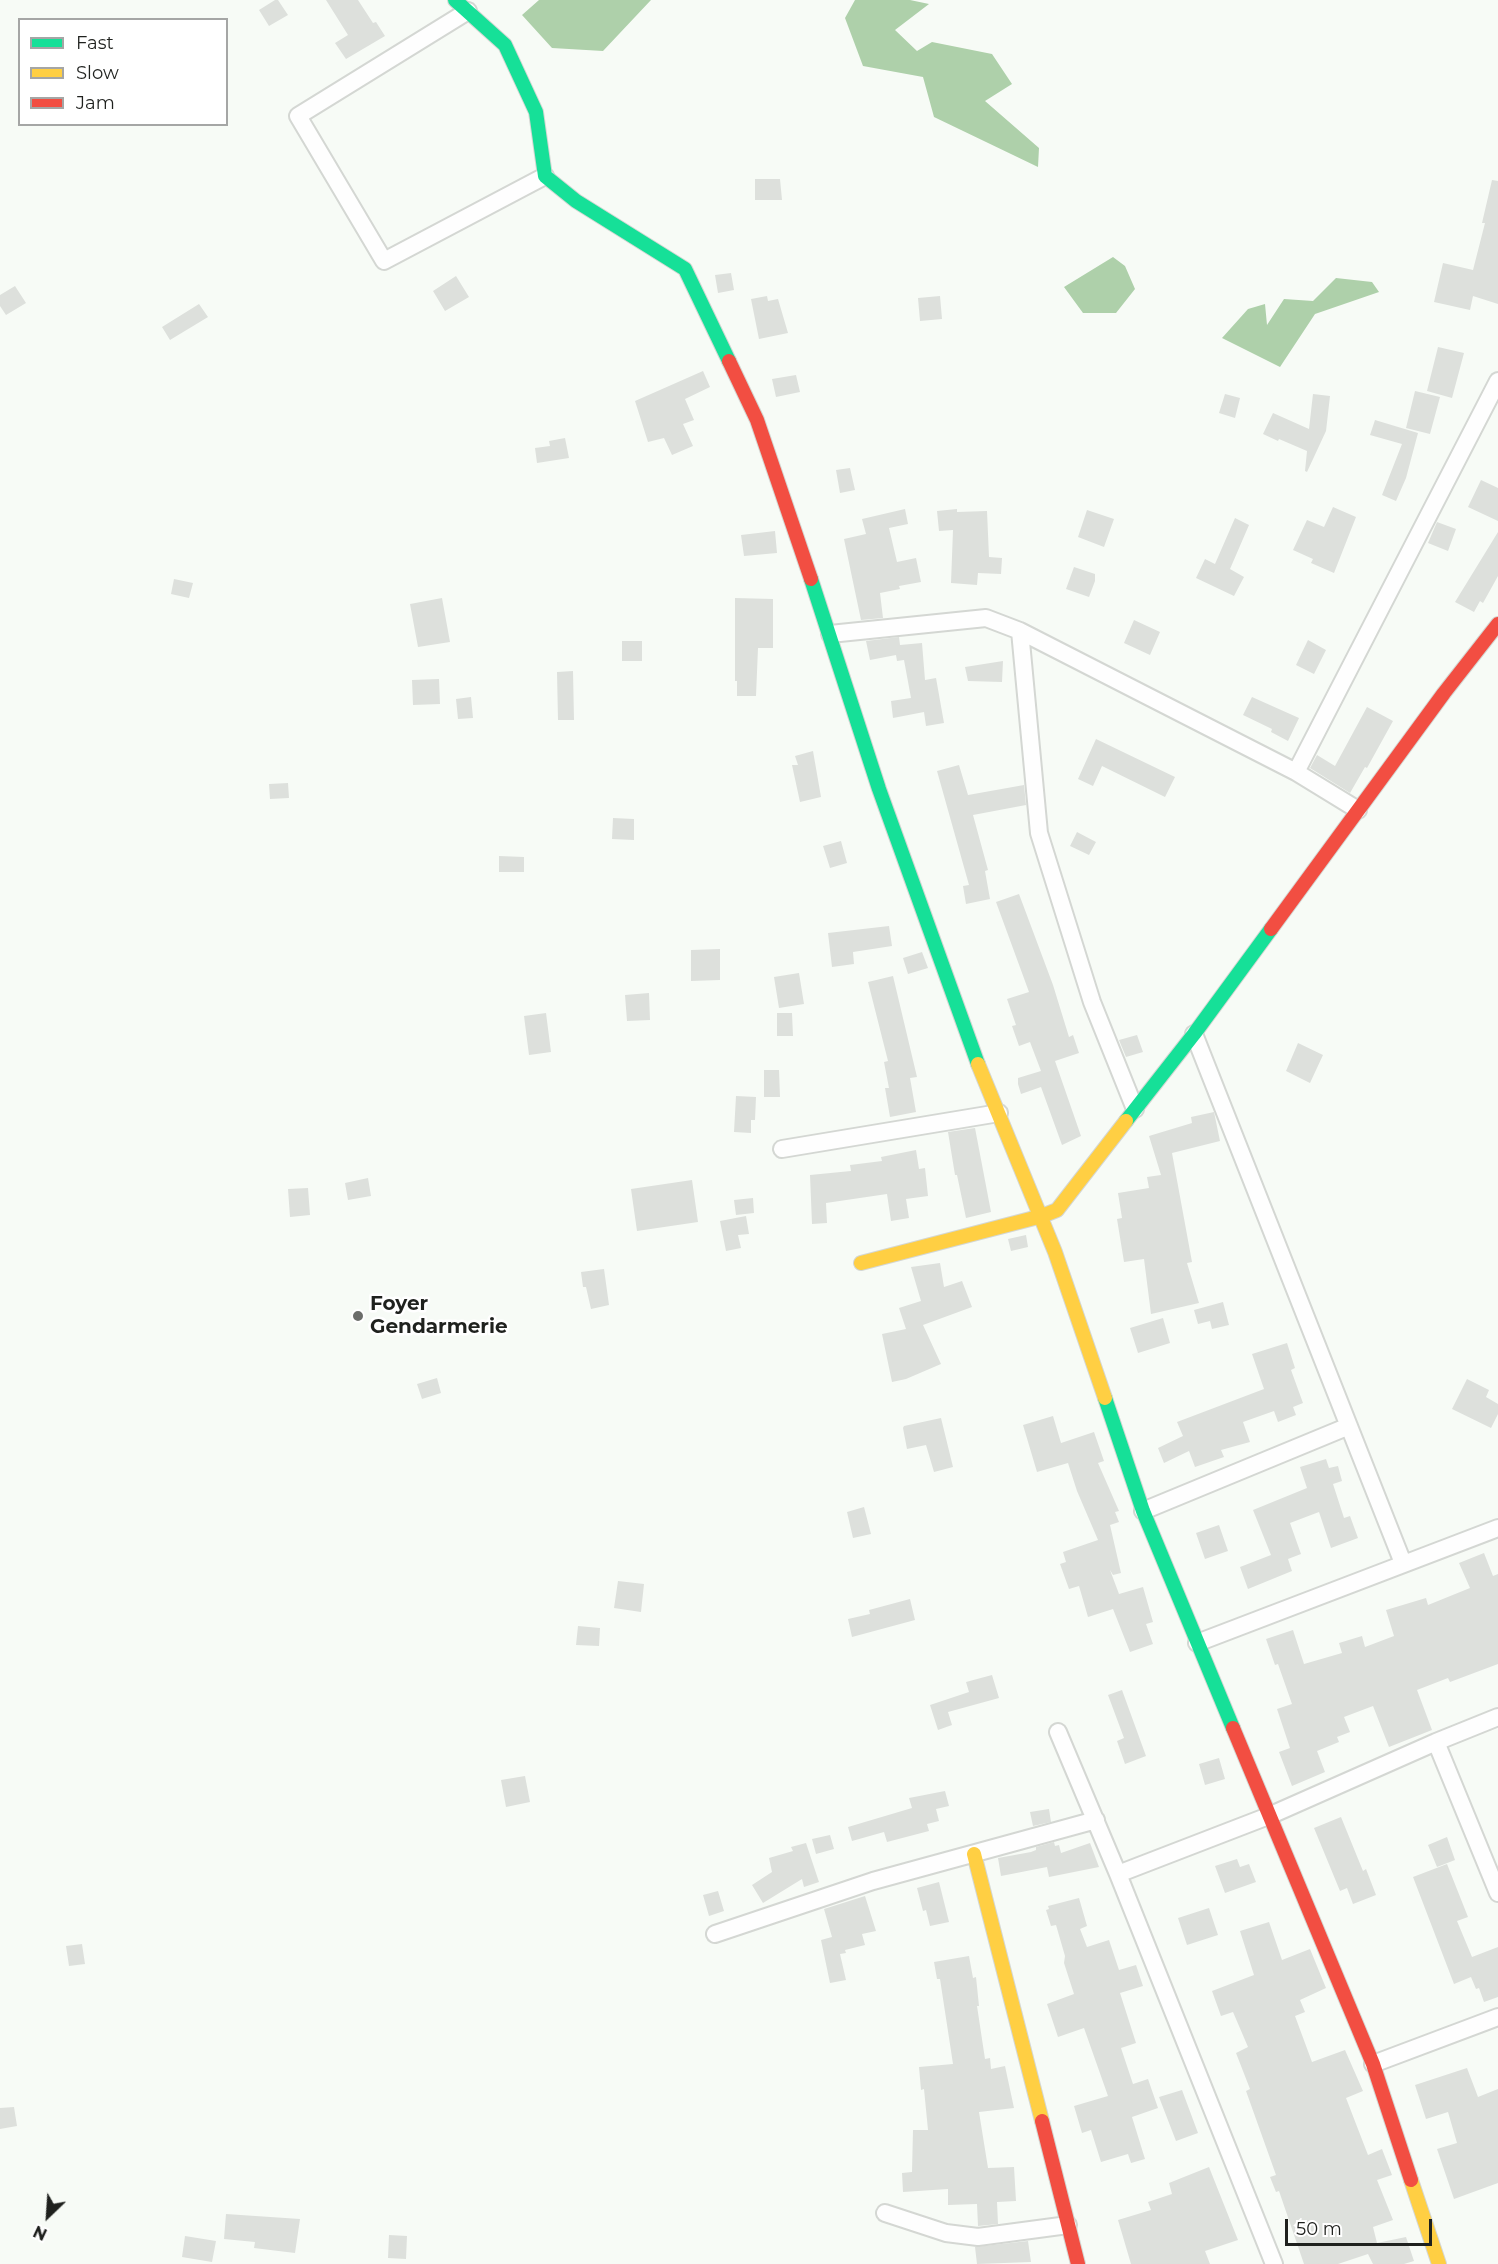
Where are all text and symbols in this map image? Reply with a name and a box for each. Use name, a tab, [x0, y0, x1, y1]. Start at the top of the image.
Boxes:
legend	[18, 18, 228, 126]
text: Fast	[76, 32, 114, 54]
text: Slow	[76, 62, 119, 84]
text: Jam	[76, 92, 115, 114]
place label: Foyer Gendarmerie	[370, 1292, 508, 1339]
marker: Foyer Gendarmerie	[351, 1309, 365, 1323]
north arrow	[18, 2186, 78, 2246]
scale bar	[1288, 2207, 1435, 2245]
text: 50 m	[1296, 2218, 1342, 2240]
text: N	[30, 2221, 50, 2244]

